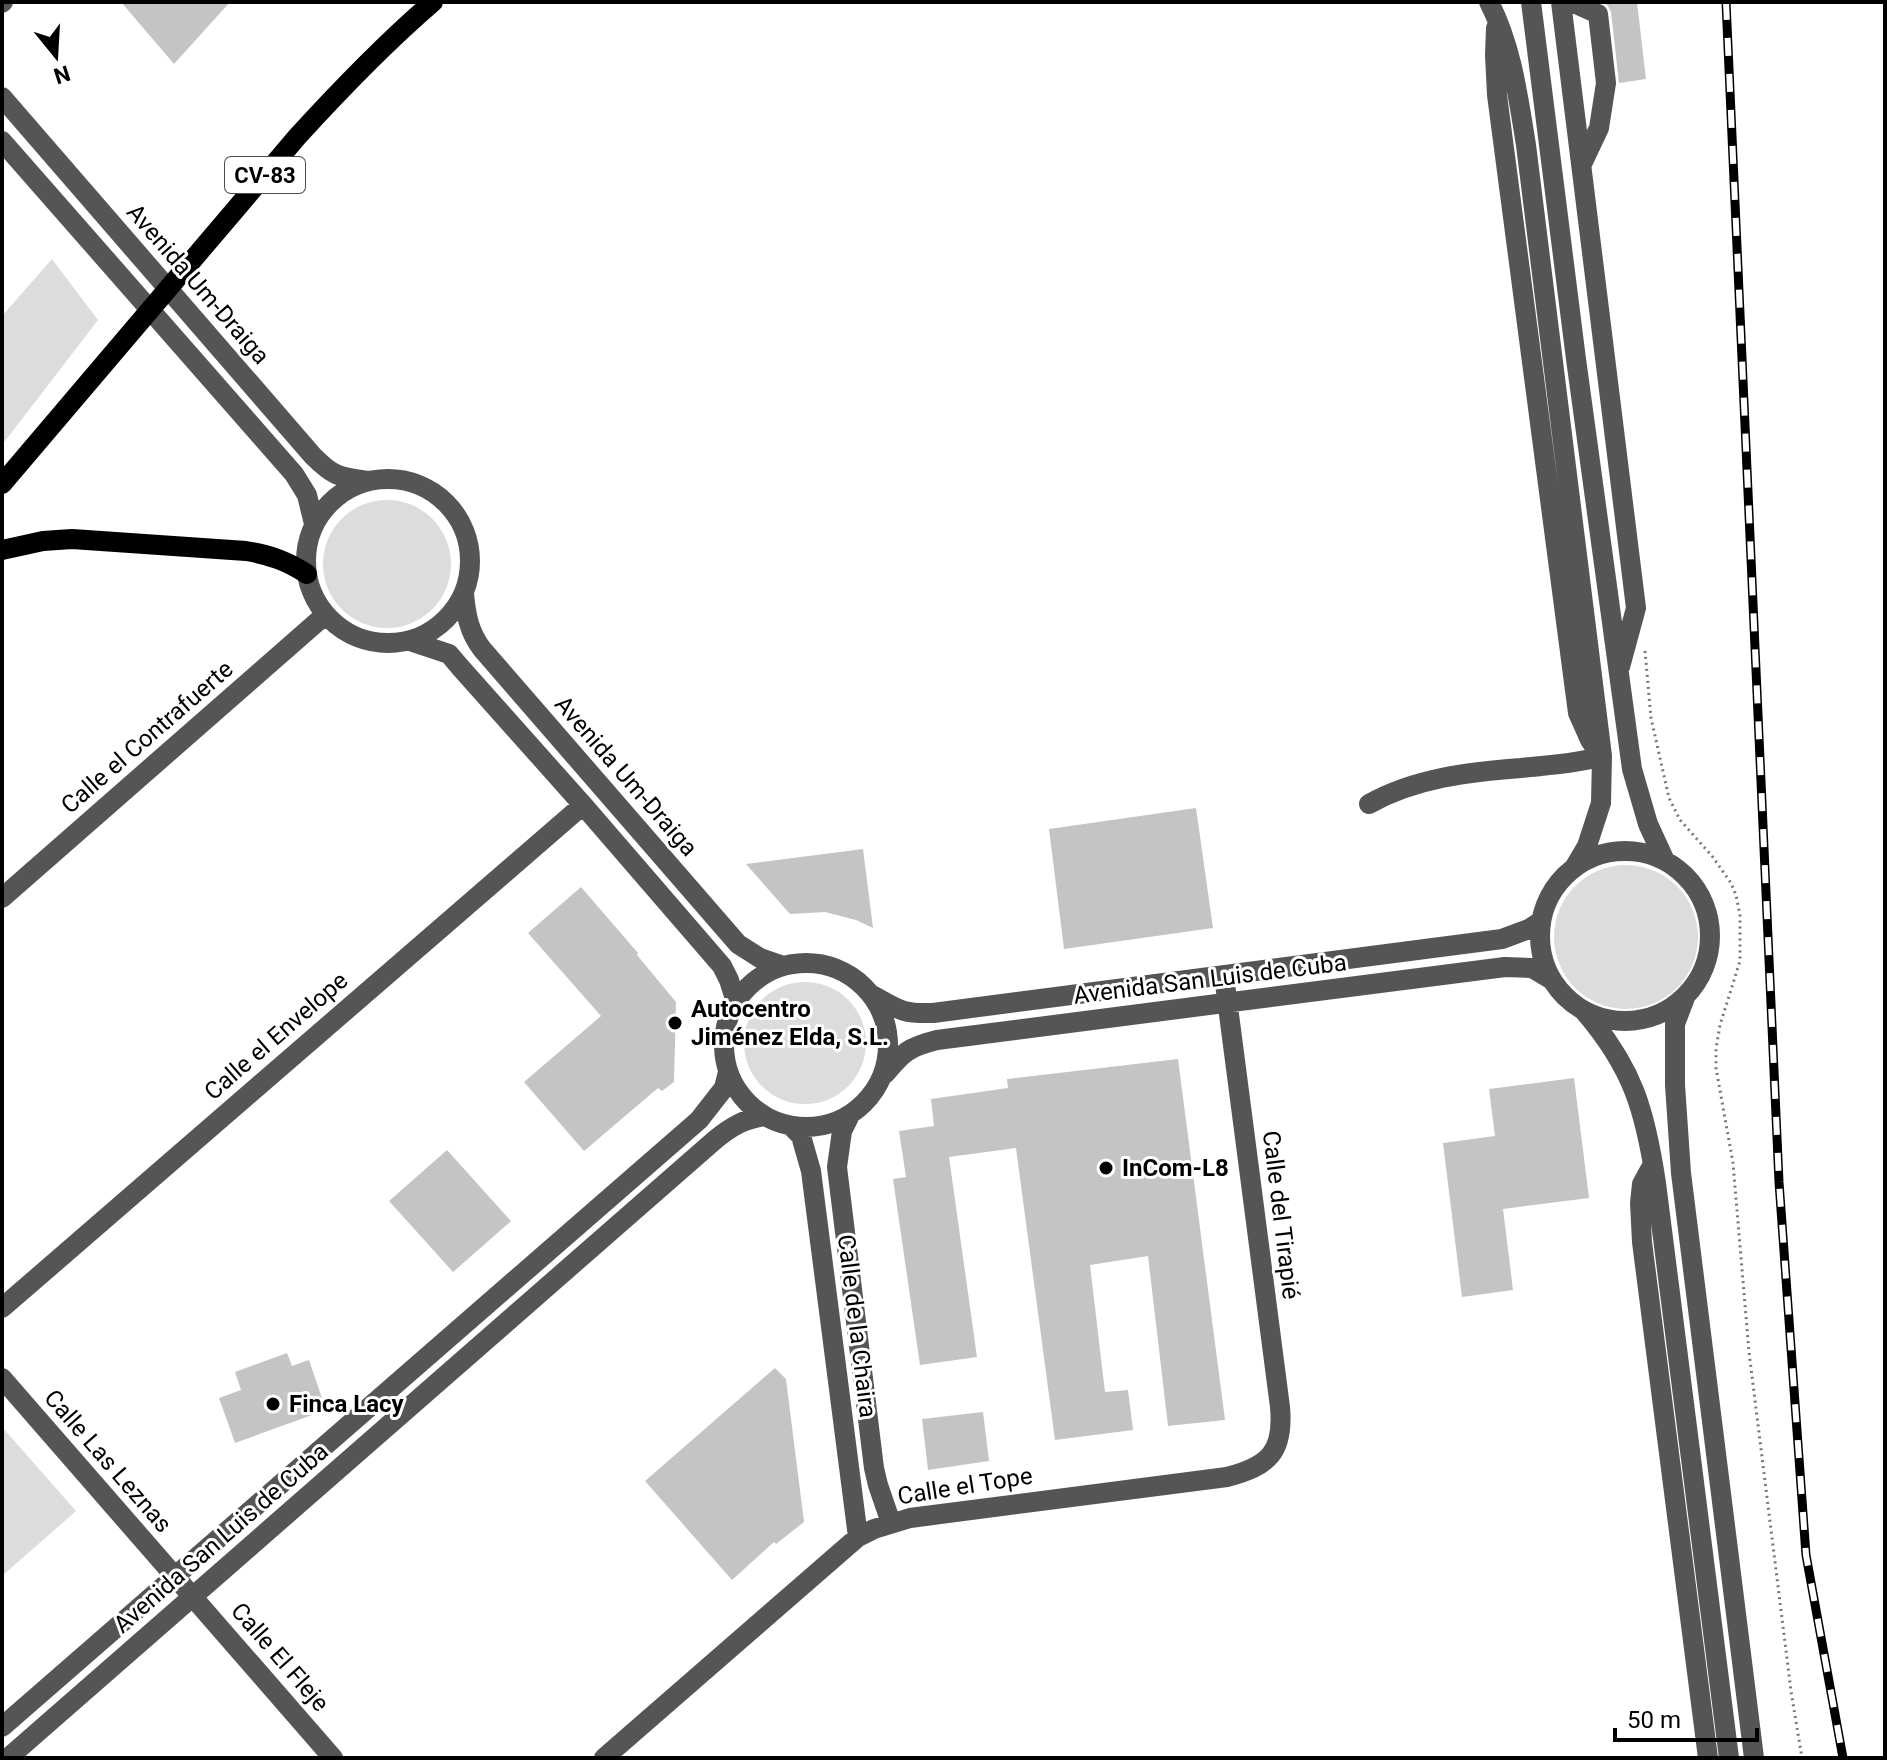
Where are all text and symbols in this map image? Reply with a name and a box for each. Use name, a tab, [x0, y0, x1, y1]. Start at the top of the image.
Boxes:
north arrow	[16, 16, 96, 96]
text: N	[51, 60, 73, 89]
road number: CV-83	[225, 157, 305, 193]
street label: Avenida Um-Draiga	[121, 198, 275, 370]
street label: Calle el Contrafuerte	[55, 655, 239, 819]
street label: Avenida Um-Draiga	[549, 690, 703, 862]
street label: Avenida San Luis de Cuba	[1072, 948, 1348, 1010]
street label: Calle el Envelope	[199, 966, 353, 1106]
place label: Autocentro Jiménez Elda, S.L.	[691, 995, 889, 1051]
marker: Autocentro Jiménez Elda, S.L.	[666, 1014, 684, 1032]
street label: Calle del Tirapié	[1257, 1129, 1305, 1301]
place label: InCom-L8	[1122, 1154, 1229, 1182]
marker: InCom-L8	[1097, 1159, 1115, 1177]
street label: Calle de la Chaira	[832, 1233, 882, 1419]
street label: Calle Las Leznas	[39, 1384, 177, 1538]
place label: Finca Lacy	[289, 1390, 405, 1418]
marker: Finca Lacy	[264, 1395, 282, 1413]
street label: Avenida San Luis de Cuba	[108, 1437, 334, 1639]
street label: Calle el Tope	[896, 1462, 1034, 1510]
street label: Calle El Fleje	[225, 1597, 335, 1717]
scale bar	[1615, 1692, 1757, 1742]
text: 50 m	[1627, 1706, 1681, 1734]

